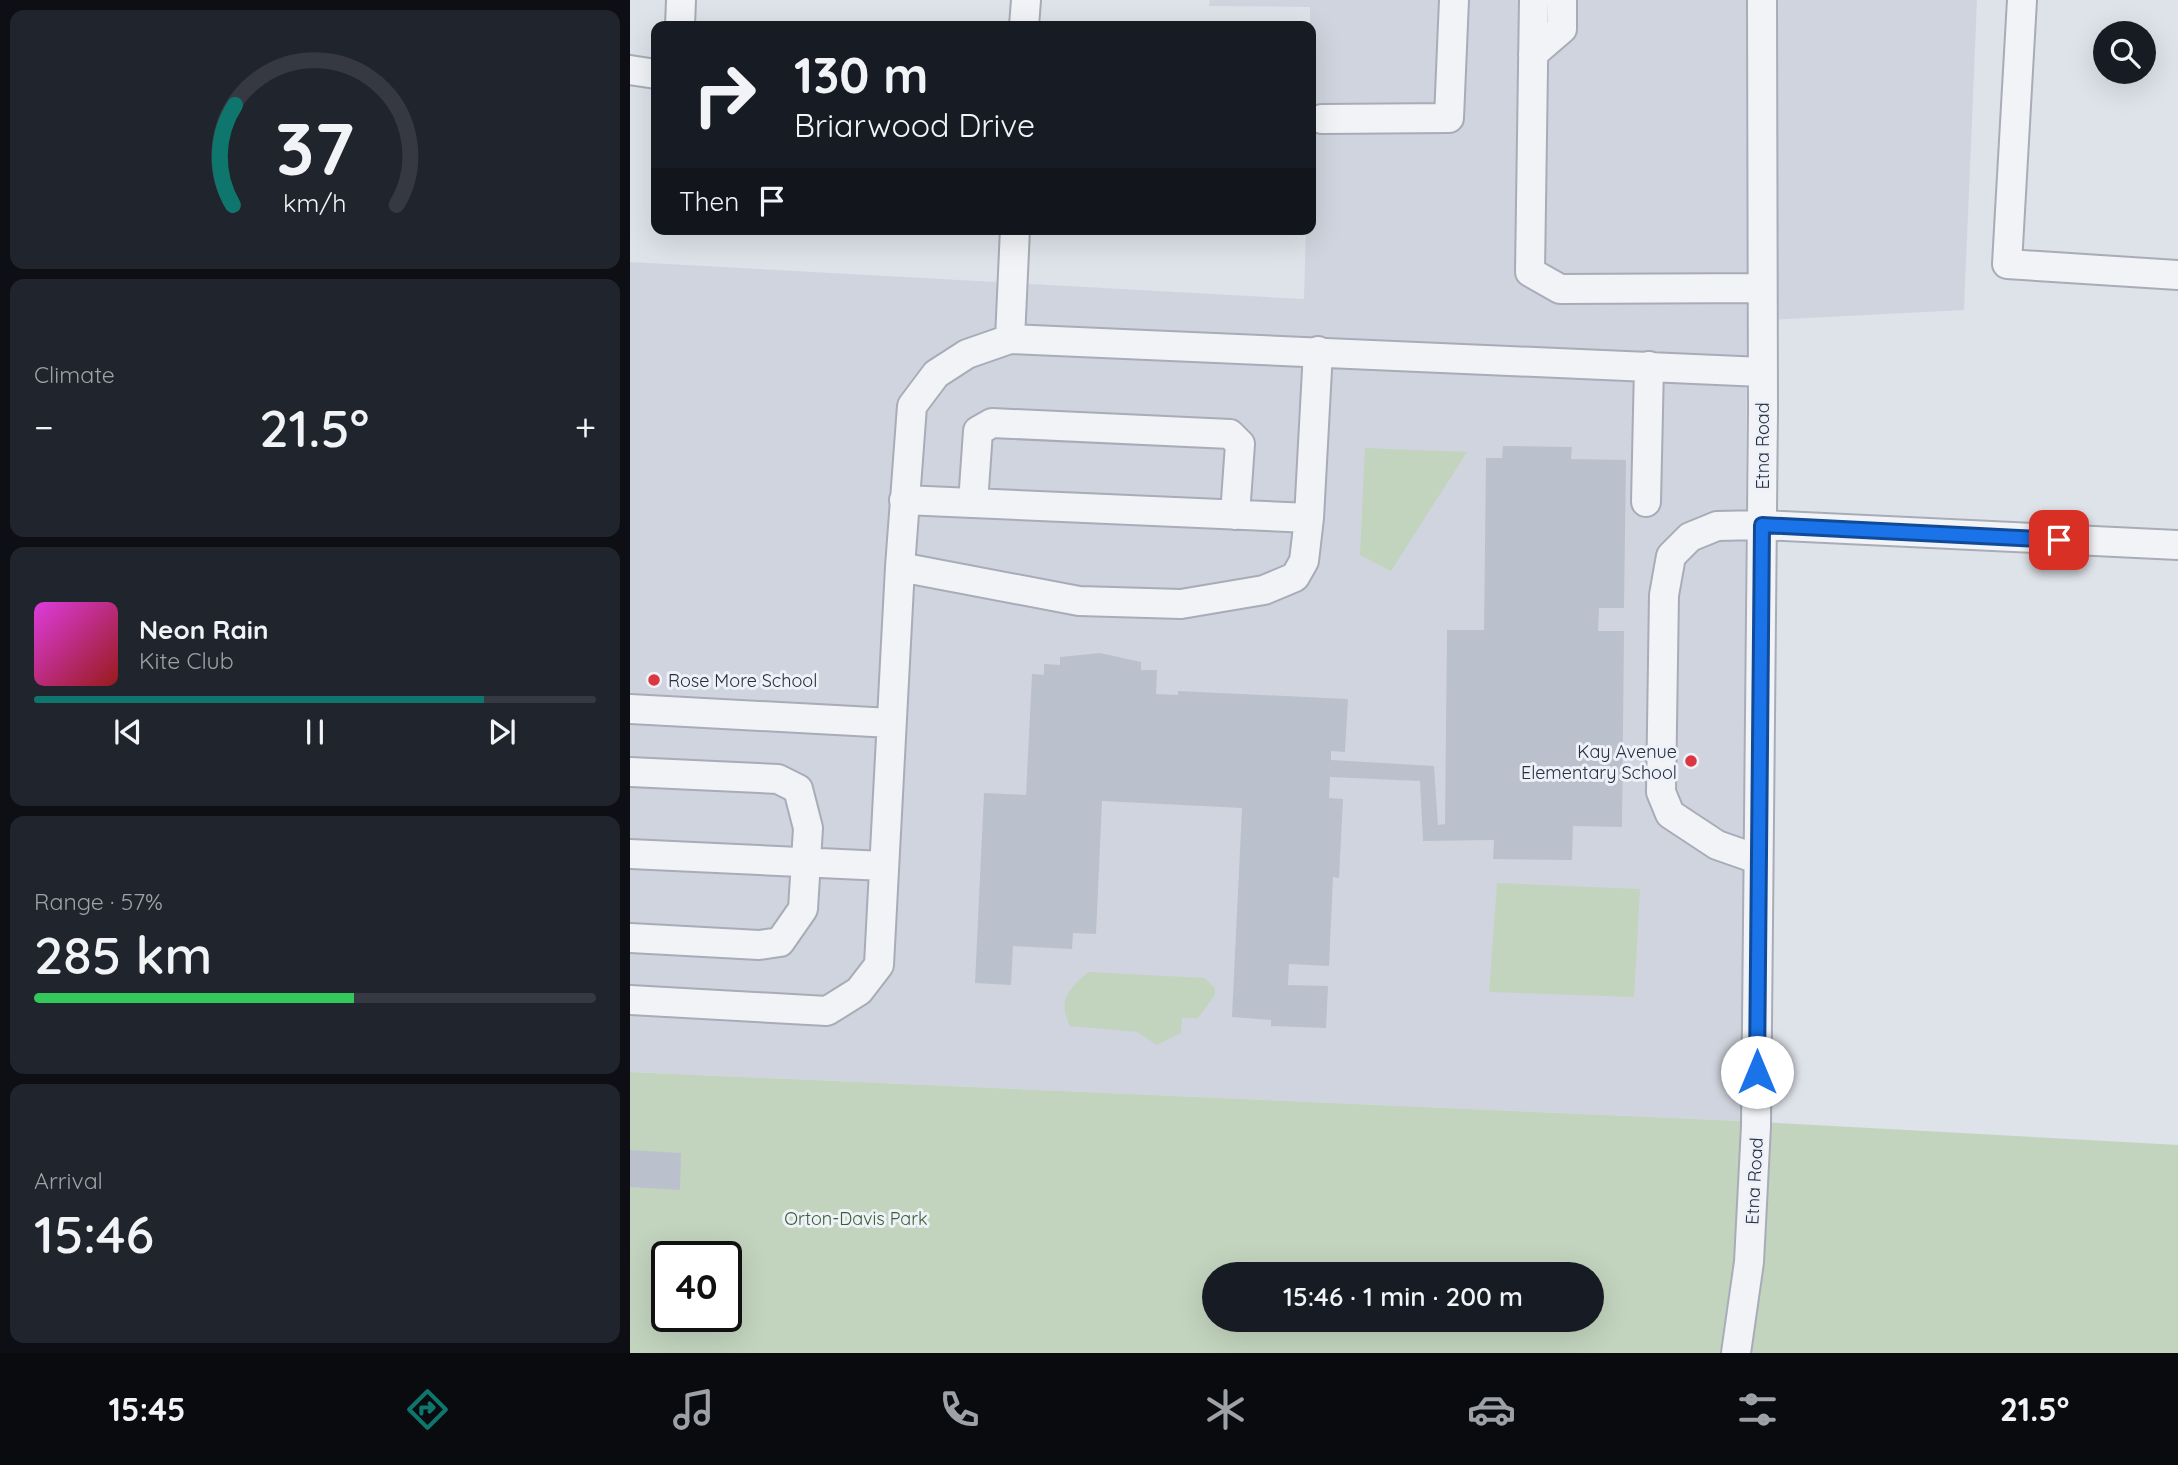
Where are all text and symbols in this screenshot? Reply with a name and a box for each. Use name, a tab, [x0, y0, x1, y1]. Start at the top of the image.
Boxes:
map controls	[2093, 21, 2156, 84]
button: search	[2093, 21, 2156, 84]
text: 130 m	[794, 44, 928, 105]
icon: right	[679, 49, 770, 140]
text: 37	[275, 103, 355, 194]
text: Briarwood Drive	[794, 105, 1035, 145]
icon: arrive	[753, 182, 791, 220]
text: Then	[679, 185, 739, 218]
text: km/h	[283, 187, 347, 218]
text: Climate	[34, 360, 115, 389]
text: 21.5°	[259, 395, 369, 460]
street label: Etna Road	[1751, 402, 1774, 490]
text: −	[34, 403, 54, 451]
text: +	[575, 403, 596, 451]
pin	[2029, 510, 2089, 570]
icon: arrive	[2040, 521, 2078, 559]
text: Neon Rain	[139, 613, 268, 646]
text: Kite Club	[139, 646, 234, 675]
place label: Rose More School	[668, 669, 817, 692]
marker: Rose More School	[646, 672, 662, 688]
icon: previous	[109, 713, 147, 751]
icon: pause	[296, 713, 334, 751]
icon: next	[483, 713, 521, 751]
place label: Kay Avenue Elementary School	[1521, 740, 1677, 784]
marker: Kay Avenue Elementary School	[1683, 753, 1699, 769]
text: Range · 57%	[34, 887, 163, 916]
text: 285 km	[34, 922, 212, 987]
position arrow	[1720, 1035, 1794, 1109]
street label: Etna Road	[1740, 1137, 1768, 1225]
text: Arrival	[34, 1166, 103, 1195]
text: 15:46	[34, 1201, 154, 1266]
park label: Orton-Davis Park	[784, 1207, 928, 1230]
speed limit sign: 40	[651, 1241, 742, 1332]
text: 15:46 · 1 min · 200 m	[1283, 1280, 1523, 1313]
icon: directions	[403, 1385, 452, 1434]
icon: music	[669, 1385, 718, 1434]
icon: phone	[935, 1385, 984, 1434]
icon: climate	[1201, 1385, 1250, 1434]
icon: car	[1467, 1385, 1516, 1434]
icon: filters	[1733, 1385, 1782, 1434]
text: 15:45	[109, 1389, 185, 1429]
text: 21.5°	[2000, 1389, 2069, 1429]

